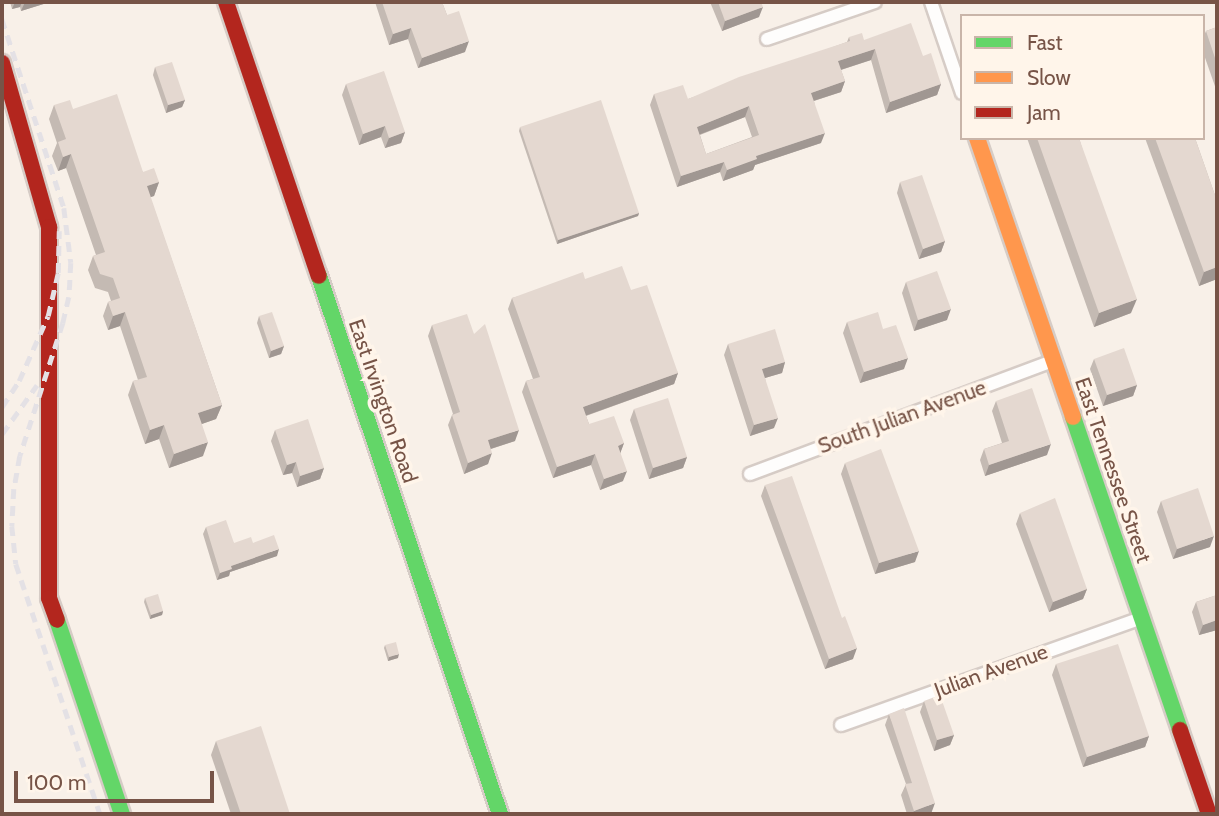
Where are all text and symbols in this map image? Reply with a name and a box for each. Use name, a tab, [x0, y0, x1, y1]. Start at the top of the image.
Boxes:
legend	[960, 14, 1205, 140]
text: Fast	[1027, 30, 1063, 55]
text: Slow	[1027, 65, 1071, 90]
text: Jam	[1027, 100, 1061, 125]
street label: East Irvington Road	[343, 316, 423, 486]
street label: East Tennessee Street	[1069, 374, 1157, 566]
street label: South Julian Avenue	[815, 375, 989, 459]
street label: Julian Avenue	[931, 639, 1051, 703]
scale bar	[18, 756, 217, 800]
text: 100 m	[27, 770, 86, 795]

